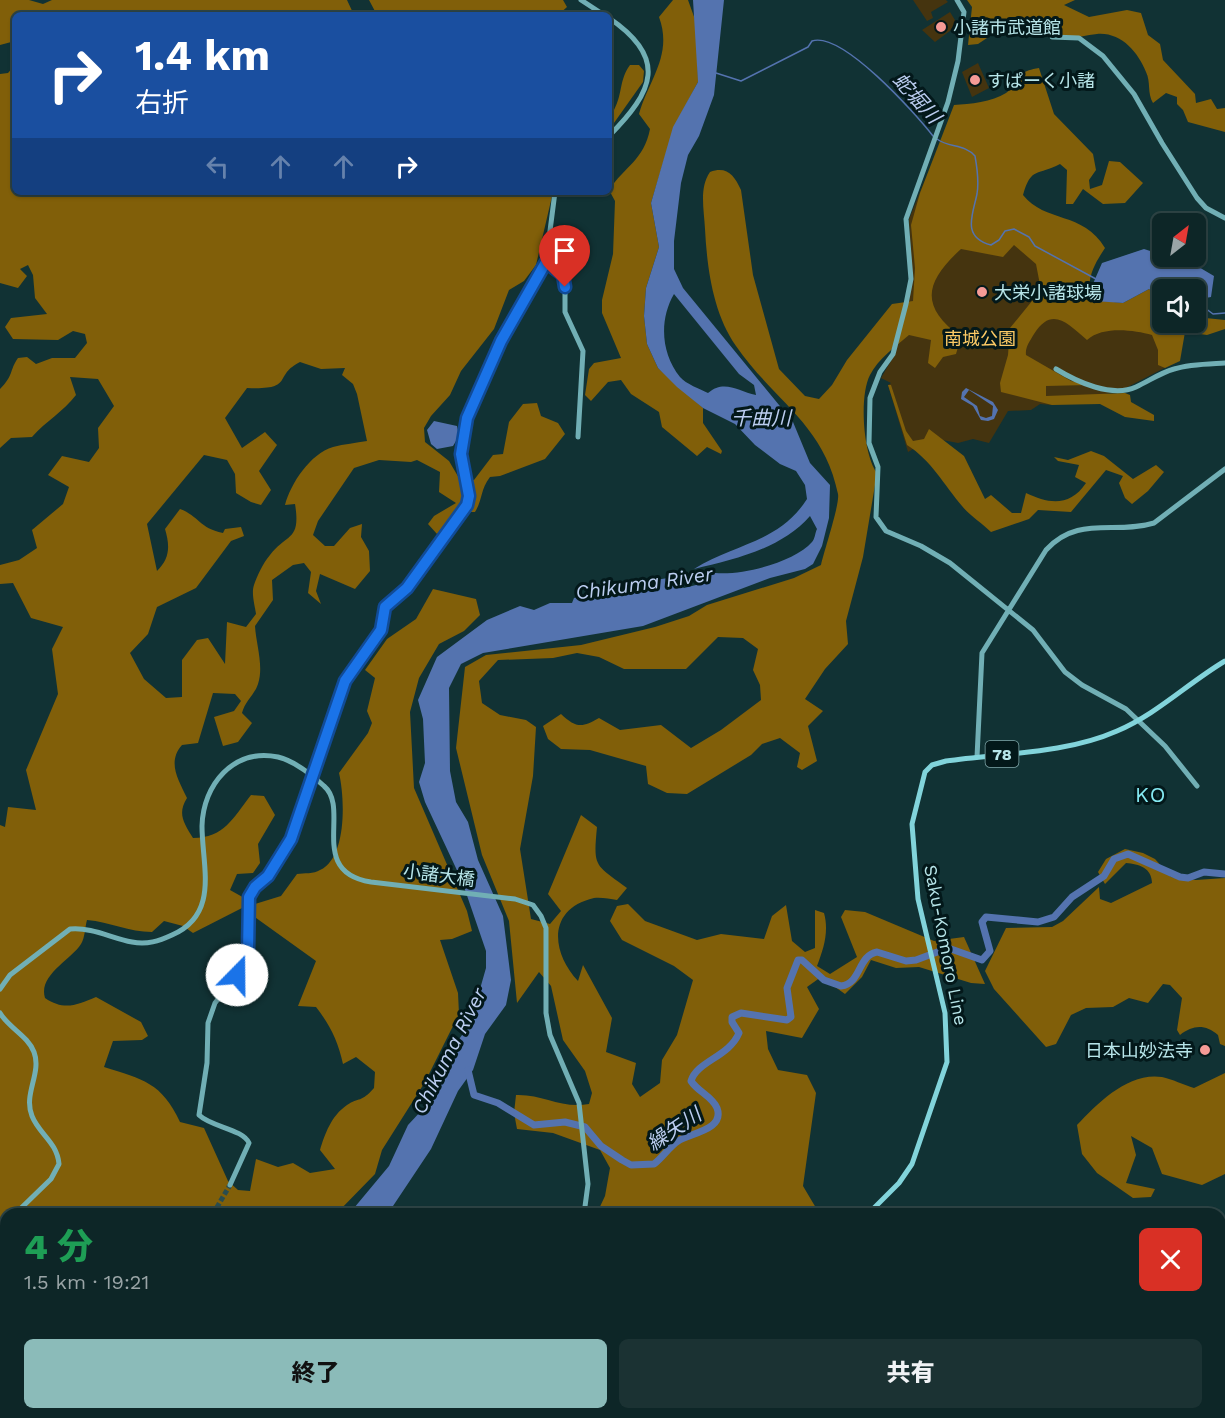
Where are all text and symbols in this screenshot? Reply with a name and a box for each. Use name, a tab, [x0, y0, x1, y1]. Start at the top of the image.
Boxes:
place label: 小諸市武道館	[953, 17, 1061, 38]
marker: 小諸市武道館	[934, 20, 948, 34]
text: 1.4 km	[135, 31, 270, 80]
icon: right	[36, 36, 114, 114]
water label: 蛇堀川	[888, 68, 947, 130]
place label: すぱーく小諸	[987, 70, 1095, 91]
marker: すぱーく小諸	[968, 73, 982, 87]
text: 右折	[135, 87, 189, 119]
icon: left	[201, 150, 234, 183]
icon: ahead	[264, 150, 297, 183]
icon: ahead	[327, 150, 360, 183]
icon: right	[390, 150, 423, 183]
north arrow	[1152, 213, 1206, 267]
map controls	[1152, 213, 1206, 333]
pin	[539, 225, 590, 287]
icon: arrive	[548, 234, 581, 267]
button: sound	[1152, 279, 1206, 333]
place label: 大栄小諸球場	[994, 282, 1102, 303]
marker: 大栄小諸球場	[975, 285, 989, 299]
park label: 南城公園	[944, 328, 1016, 349]
water label: 千曲川	[731, 406, 793, 430]
water label: Chikuma River	[574, 561, 715, 605]
road number: 78	[986, 741, 1018, 767]
district label: KO	[1135, 782, 1167, 807]
street label: 小諸大橋	[402, 860, 476, 890]
street label: Saku-Komoro Line	[920, 863, 972, 1027]
position arrow	[205, 943, 269, 1007]
water label: Chikuma River	[407, 983, 492, 1118]
place label: 日本山妙法寺	[1085, 1040, 1193, 1061]
marker: 日本山妙法寺	[1198, 1043, 1212, 1057]
water label: 繰矢川	[642, 1101, 707, 1156]
text: 4 分	[24, 1226, 93, 1268]
button: close	[1139, 1228, 1202, 1291]
text: 1.5 km · 19:21	[24, 1270, 149, 1294]
button: 終了	[24, 1339, 607, 1408]
button: 共有	[619, 1339, 1202, 1408]

